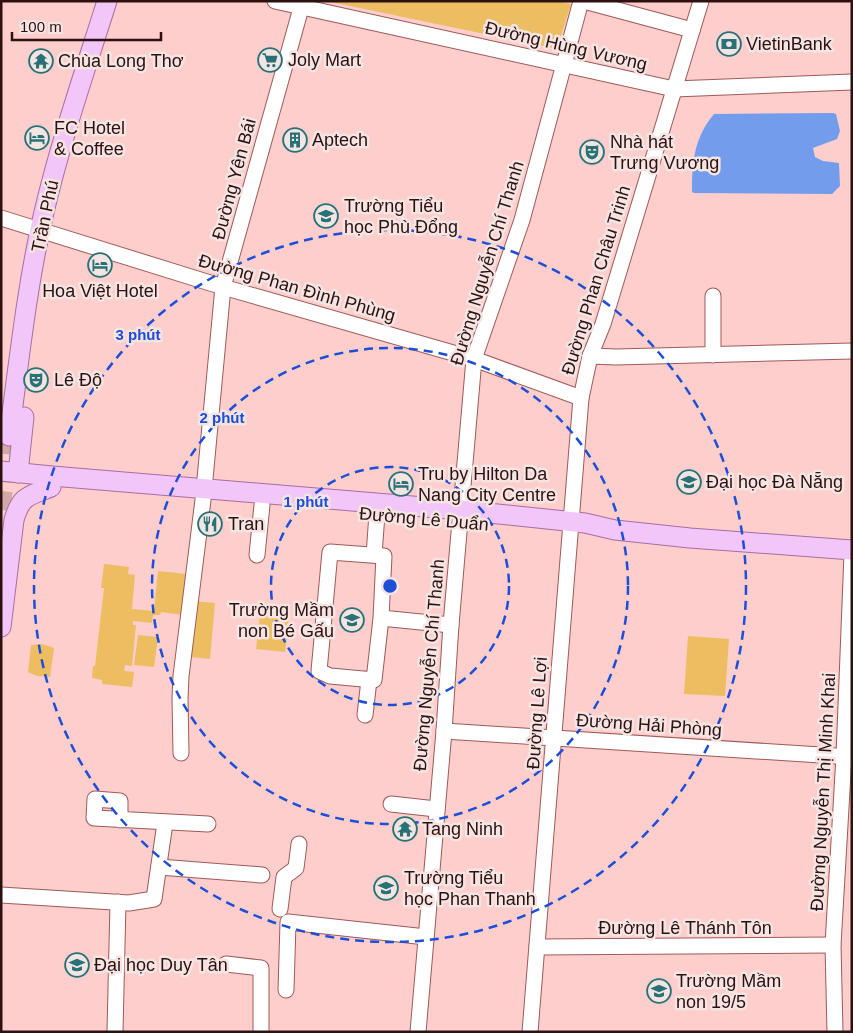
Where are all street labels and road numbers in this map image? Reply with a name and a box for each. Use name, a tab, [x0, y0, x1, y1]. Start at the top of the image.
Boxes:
street label: Đường Hùng Vương	[483, 18, 649, 74]
street label: Đường Yên Bái	[208, 116, 260, 242]
street label: Đường Nguyễn Chí Thanh	[445, 158, 528, 368]
street label: Trần Phú	[28, 178, 62, 254]
street label: Đường Phan Châu Trinh	[558, 183, 634, 377]
street label: Đường Phan Đình Phùng	[196, 250, 398, 326]
street label: Đường Lê Duẩn	[358, 503, 490, 535]
street label: Đường Nguyễn Chí Thanh	[409, 558, 448, 772]
street label: Đường Lê Lợi	[523, 656, 551, 770]
street label: Đường Nguyễn Thị Minh Khai	[806, 672, 839, 912]
street label: Đường Hải Phòng	[576, 710, 722, 740]
street label: Đường Lê Thánh Tôn	[598, 918, 772, 938]

